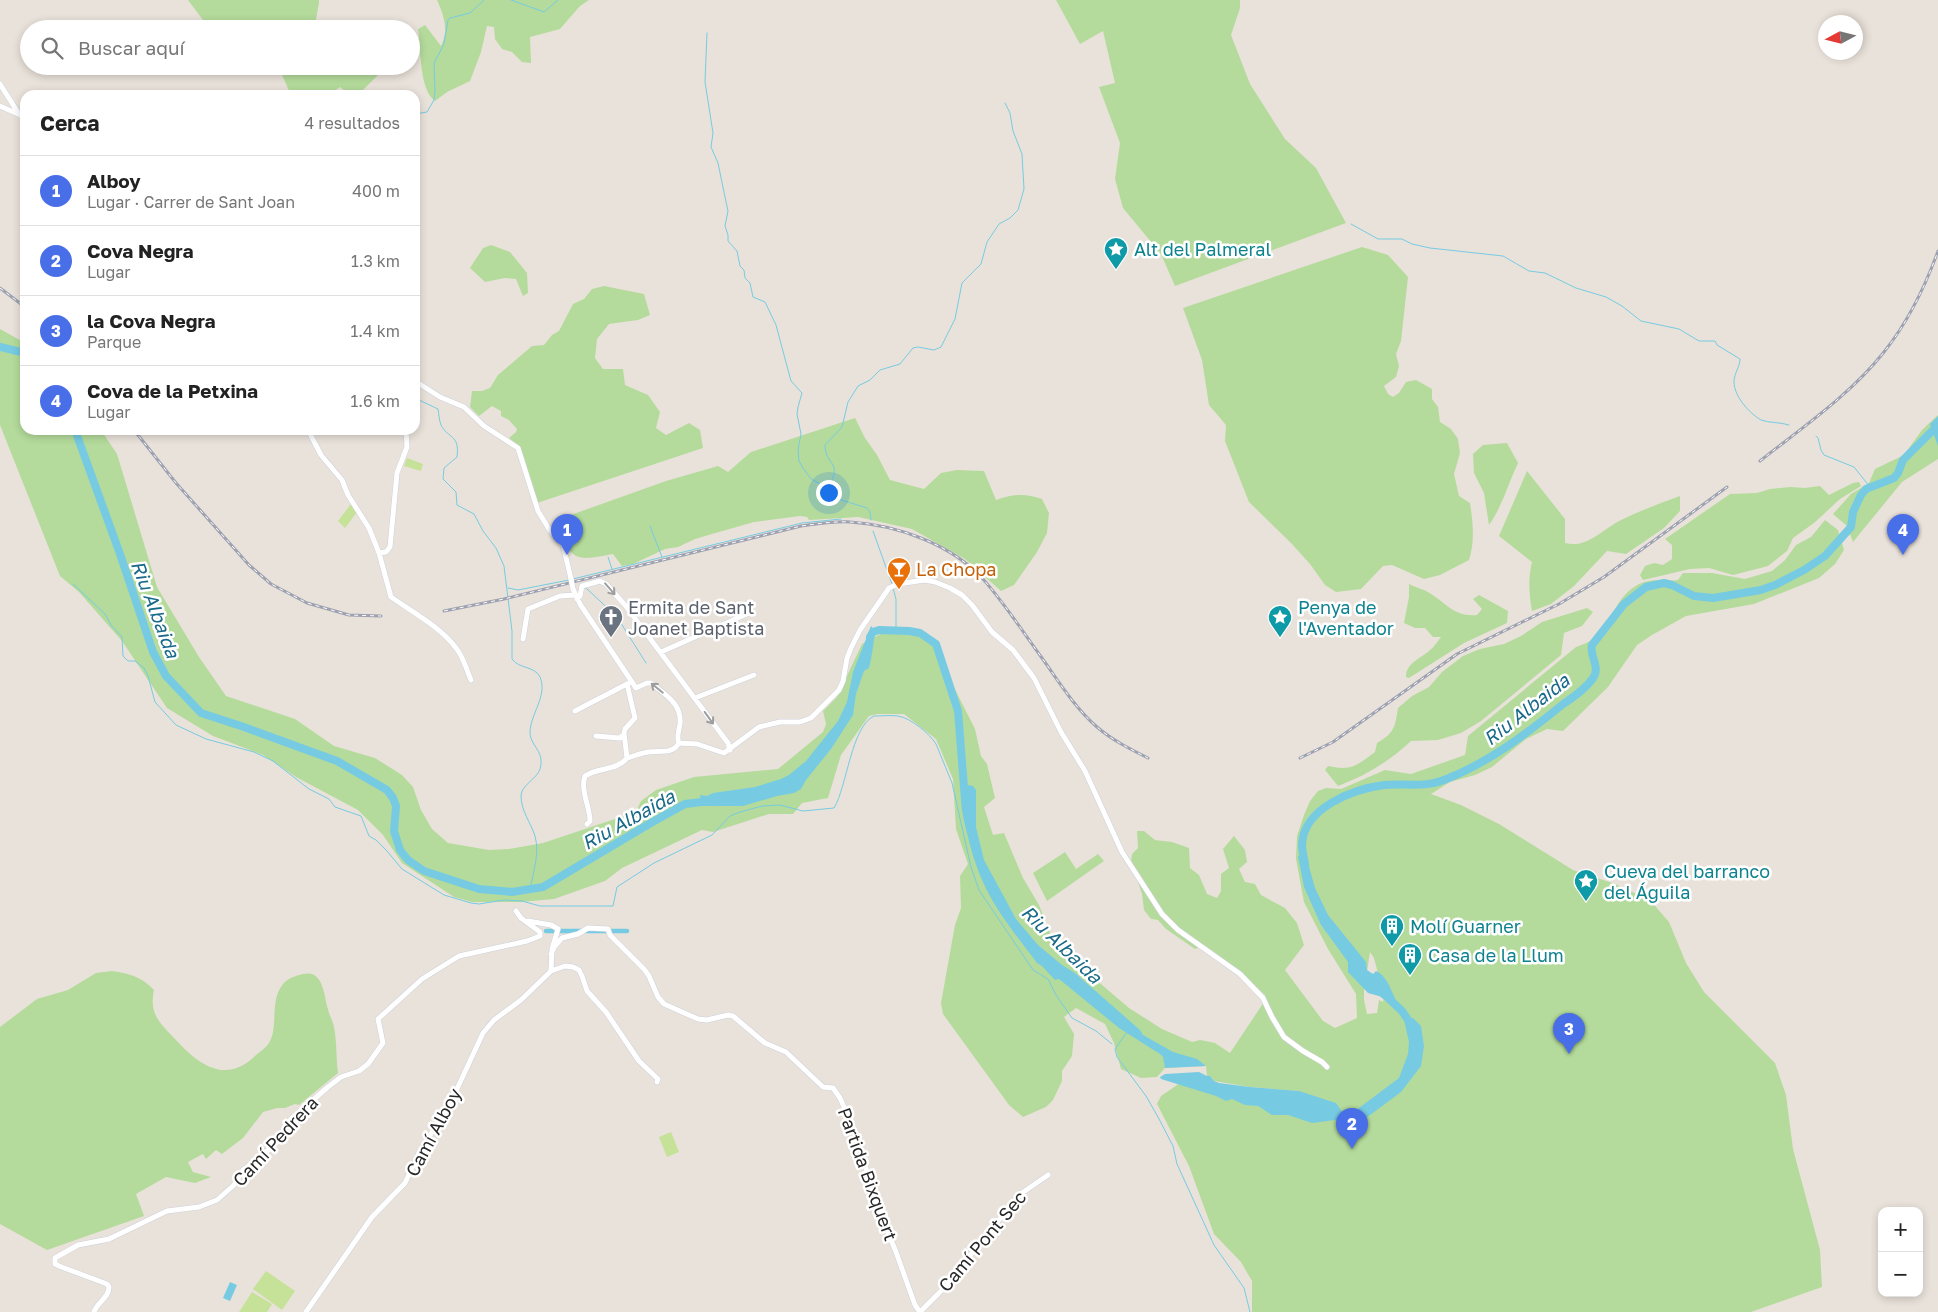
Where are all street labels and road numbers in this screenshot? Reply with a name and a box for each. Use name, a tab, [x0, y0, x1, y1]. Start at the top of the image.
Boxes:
street label: Camí Alboy	[401, 1084, 465, 1180]
street label: Camí Pedrera	[228, 1091, 322, 1191]
street label: Partida Bixquert	[834, 1104, 902, 1244]
street label: Camí Pont Sec	[934, 1186, 1031, 1296]

